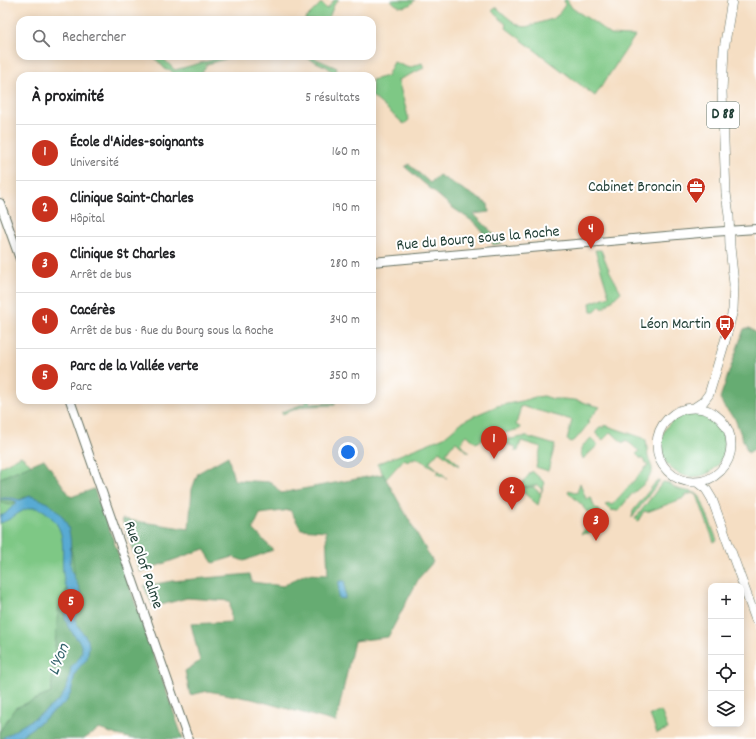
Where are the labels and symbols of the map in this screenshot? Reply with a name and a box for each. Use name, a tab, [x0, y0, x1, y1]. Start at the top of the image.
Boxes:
road number: D 88	[707, 102, 739, 128]
place label: Cabinet Broncin	[588, 176, 682, 199]
office icon: Cabinet Broncin	[685, 176, 707, 204]
pin: 4	[578, 216, 604, 249]
street label: Rue du Bourg sous la Roche	[396, 220, 560, 258]
place label: Léon Martin	[640, 313, 711, 336]
bus stop icon: Léon Martin	[714, 313, 736, 341]
pin: 1	[481, 426, 507, 459]
your location	[338, 442, 358, 462]
pin: 2	[499, 477, 525, 510]
pin: 3	[583, 508, 609, 541]
street label: Rue Olof Palme	[117, 518, 169, 612]
pin: 5	[58, 589, 84, 622]
water label: L'Yon	[43, 640, 77, 679]

